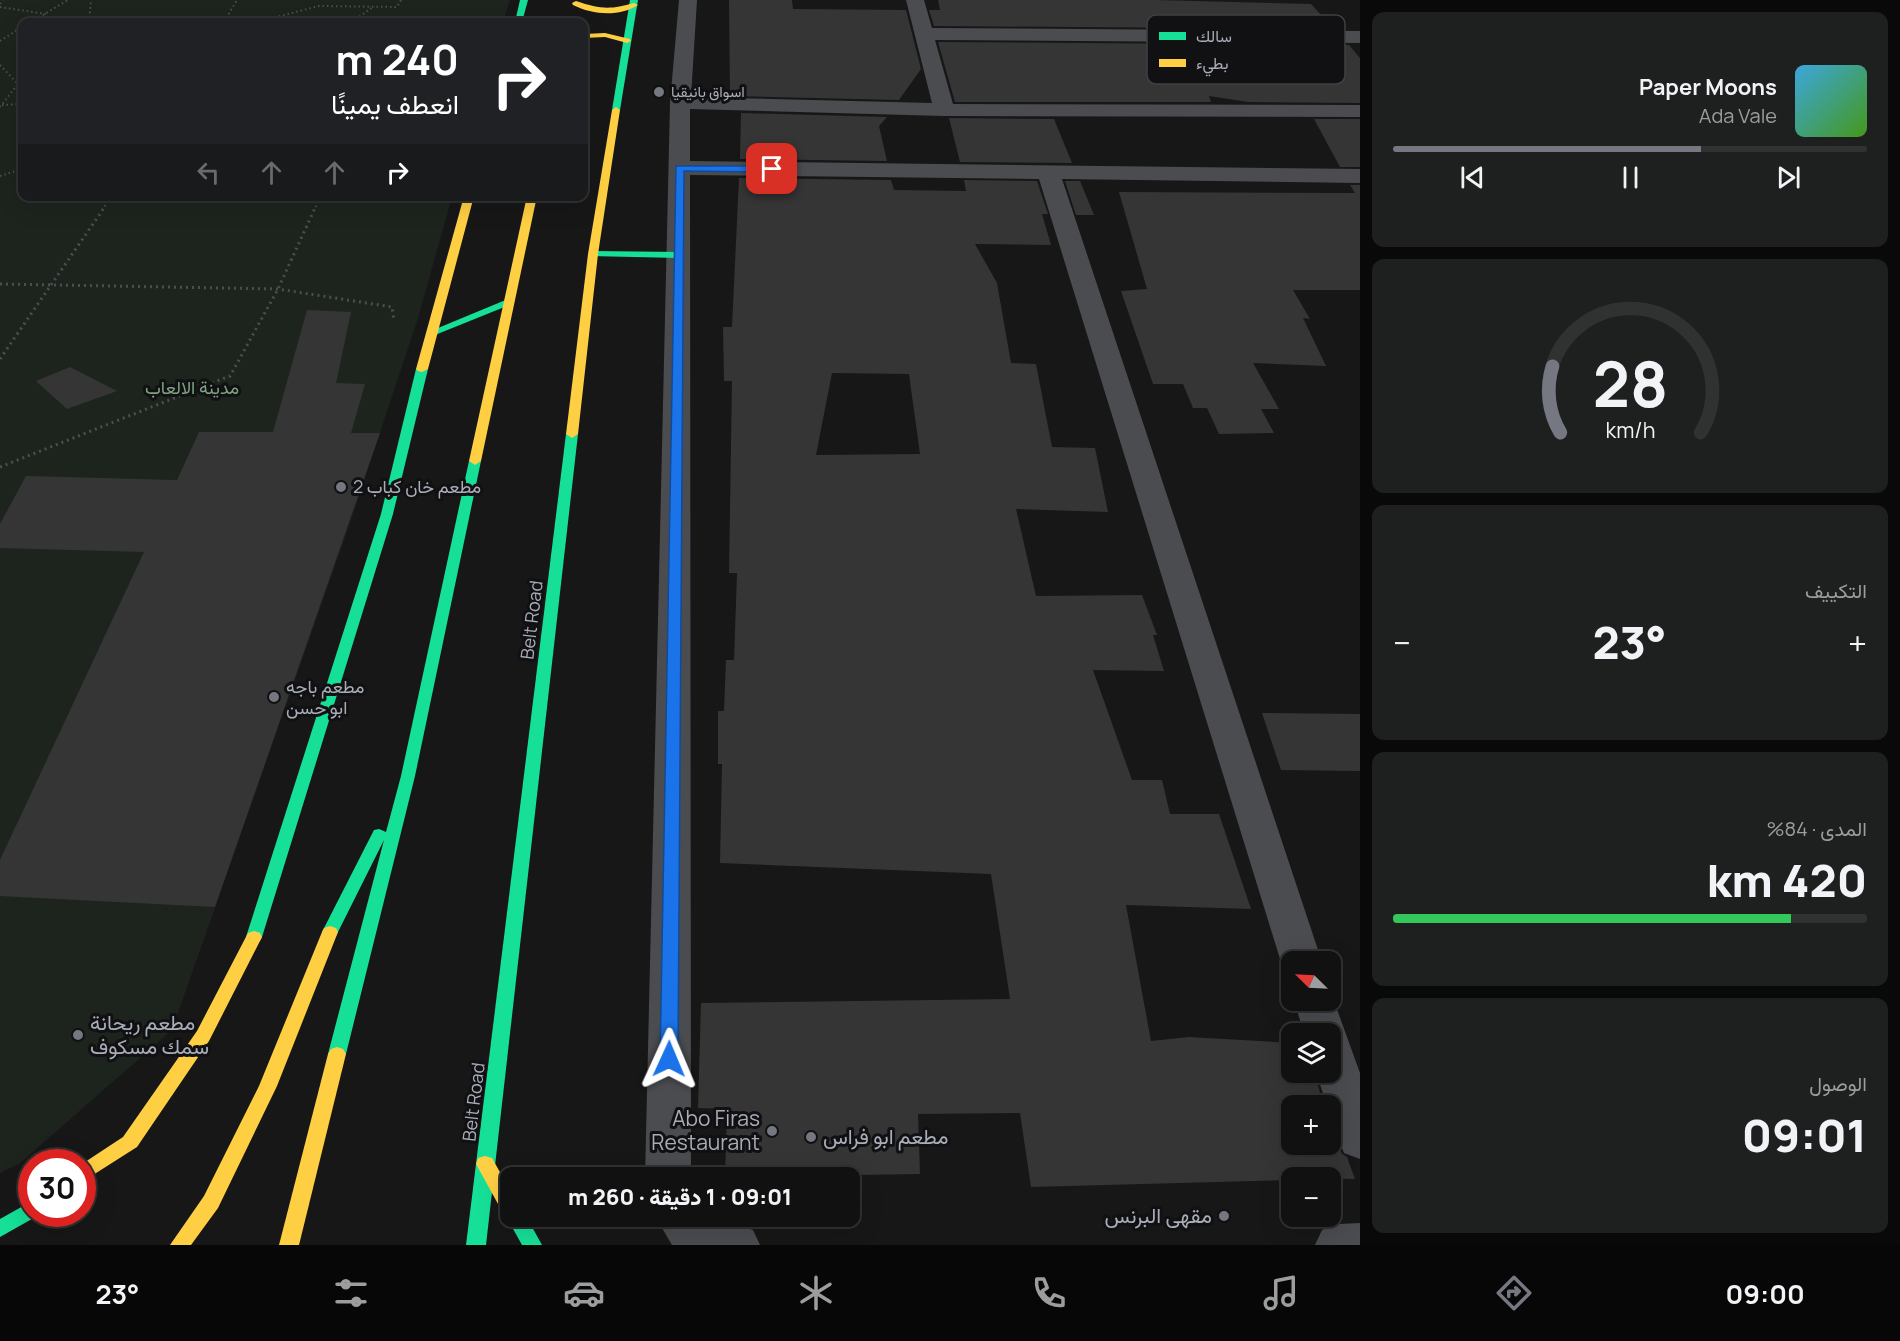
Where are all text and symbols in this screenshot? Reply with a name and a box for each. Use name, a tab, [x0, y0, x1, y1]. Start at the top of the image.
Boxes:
legend	[1147, 15, 1345, 84]
text: سالك	[1196, 25, 1232, 47]
text: 240 m	[335, 30, 459, 88]
icon: right	[480, 42, 558, 120]
text: بطيء	[1196, 52, 1228, 77]
text: Paper Moons	[1639, 72, 1777, 102]
place label: اسواق بانيقيا	[671, 81, 745, 102]
text: انعطف يمينًا	[331, 85, 459, 122]
marker: اسواق بانيقيا	[652, 85, 666, 99]
text: Ada Vale	[1699, 102, 1777, 129]
pin	[746, 143, 797, 194]
icon: arrive	[755, 152, 788, 185]
icon: left	[192, 156, 225, 189]
icon: ahead	[255, 156, 288, 189]
icon: ahead	[318, 156, 351, 189]
icon: right	[381, 156, 414, 189]
icon: previous	[1456, 161, 1489, 194]
icon: pause	[1614, 161, 1647, 194]
icon: next	[1772, 161, 1805, 194]
text: 28	[1592, 340, 1668, 426]
park label: مدينة الالعاب	[145, 375, 239, 399]
text: km/h	[1605, 415, 1655, 444]
place label: مطعم خان كباب 2	[353, 474, 481, 499]
marker: مطعم خان كباب 2	[334, 480, 348, 494]
text: التكييف	[1805, 577, 1867, 604]
street label: Belt Road	[514, 579, 548, 661]
text: 23°	[1592, 611, 1666, 673]
text: −	[1393, 620, 1411, 665]
text: +	[1848, 620, 1867, 665]
place label: مطعم باجه ابو حسن	[286, 674, 364, 719]
marker: مطعم باجه ابو حسن	[267, 690, 281, 704]
text: المدى · 84%	[1766, 815, 1867, 842]
text: 420 km	[1707, 849, 1867, 911]
north arrow	[1281, 951, 1341, 1011]
map controls	[1281, 951, 1341, 1227]
place label: مطعم ريحانة سمك مسكوف	[90, 1008, 209, 1060]
button: layers	[1281, 1023, 1341, 1083]
position arrow	[637, 1027, 701, 1091]
marker: مطعم ريحانة سمك مسكوف	[71, 1028, 85, 1042]
street label: Belt Road	[456, 1061, 490, 1143]
text: الوصول	[1809, 1070, 1867, 1097]
button: +	[1281, 1095, 1341, 1155]
place label: Abo Firas Restaurant	[651, 1104, 760, 1156]
text: 09:01	[1742, 1104, 1867, 1166]
place label: مطعم ابو فراس	[823, 1122, 948, 1151]
marker: Abo Firas Restaurant	[765, 1124, 779, 1138]
marker: مطعم ابو فراس	[804, 1130, 818, 1144]
speed limit sign: 30	[18, 1149, 96, 1227]
button: −	[1281, 1167, 1341, 1227]
text: 09:01 · 1 دقيقة · 260 m	[568, 1182, 792, 1212]
place label: مقهى البرنس	[1104, 1201, 1212, 1229]
marker: مقهى البرنس	[1217, 1209, 1231, 1223]
icon: filters	[330, 1272, 372, 1314]
icon: car	[563, 1272, 605, 1314]
icon: climate	[795, 1272, 837, 1314]
icon: phone	[1028, 1272, 1070, 1314]
icon: music	[1260, 1272, 1302, 1314]
icon: directions	[1493, 1272, 1535, 1314]
text: 23°	[95, 1275, 139, 1312]
text: 09:00	[1725, 1275, 1805, 1312]

